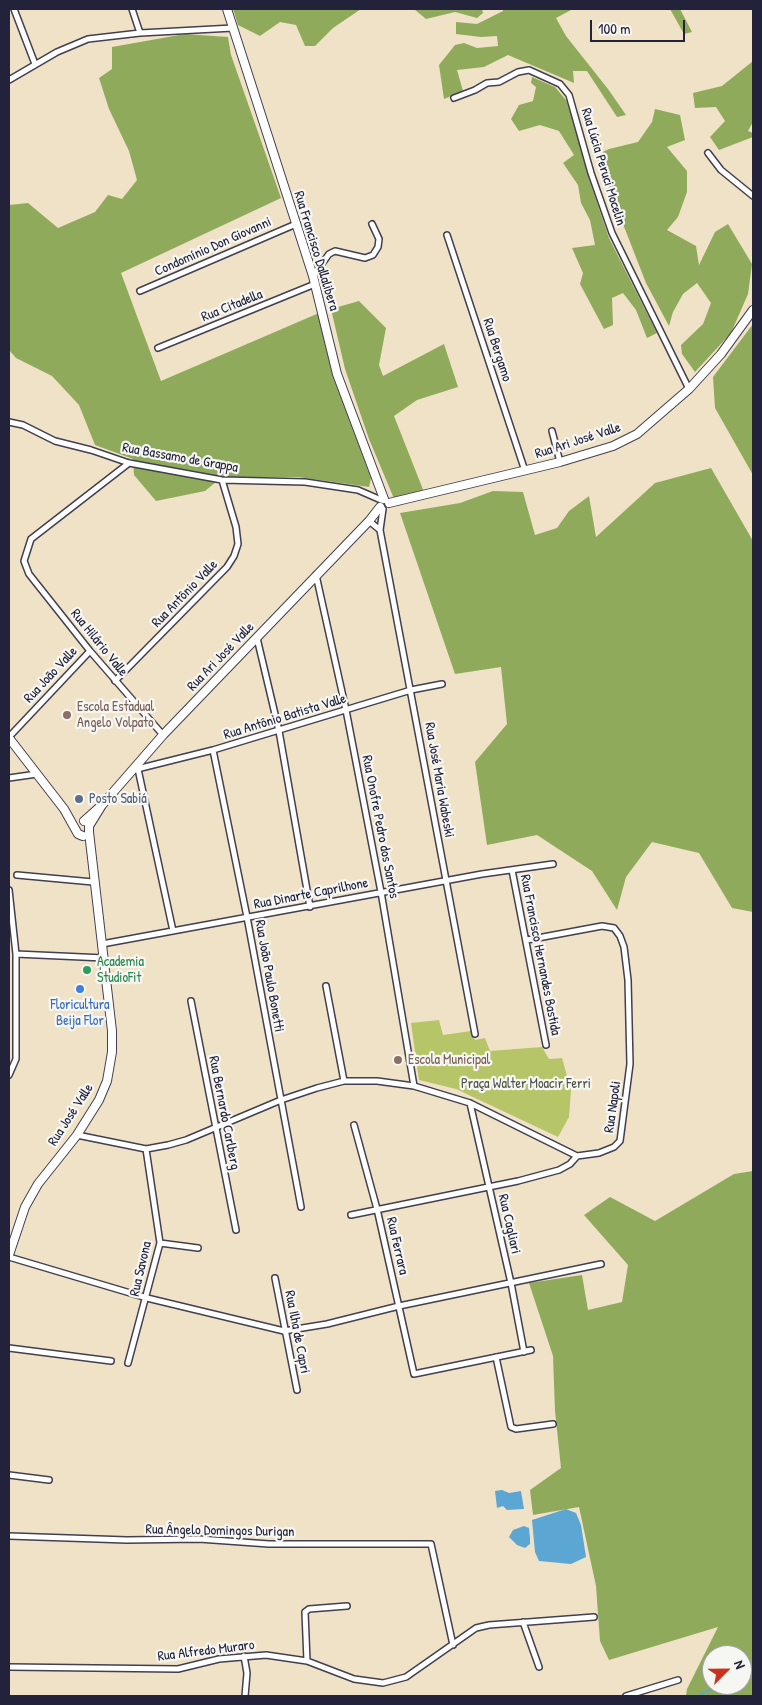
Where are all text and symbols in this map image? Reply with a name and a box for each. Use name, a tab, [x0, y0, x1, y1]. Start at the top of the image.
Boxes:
scale bar	[592, 10, 687, 42]
text: 100 m	[598, 18, 631, 39]
street label: Rua Lúcia Peruci Mocelin	[577, 106, 629, 228]
street label: Rua Francisco Dallalibera	[290, 189, 342, 313]
street label: Condomínio Don Giovanni	[152, 214, 274, 280]
street label: Rua Citadella	[199, 286, 265, 326]
street label: Rua Bergamo	[479, 316, 515, 384]
street label: Rua Ari José Valle	[533, 419, 623, 463]
street label: Rua Bassamo de Grappa	[121, 440, 239, 476]
street label: Rua Antônio Valle	[149, 557, 221, 631]
street label: Rua Hilário Valle	[67, 606, 131, 680]
street label: Rua Ari José Valle	[184, 619, 258, 695]
street label: Rua João Valle	[21, 643, 81, 707]
street label: Rua Antônio Batista Valle	[222, 690, 348, 744]
place label: Escola Estadual Angelo Volpato	[77, 699, 154, 732]
marker: Escola Estadual Angelo Volpato	[61, 709, 73, 721]
street label: Rua José Maria Wabeski	[421, 721, 457, 839]
street label: Rua Onofre Pedro dos Santos	[358, 754, 402, 900]
place label: Posto Sabiá	[89, 791, 147, 807]
marker: Posto Sabiá	[73, 793, 85, 805]
street label: Rua Francisco Hernandes Bastida	[516, 873, 564, 1037]
street label: Rua Dinarte Caprilhone	[252, 875, 370, 913]
street label: Rua João Paulo Bonetti	[251, 919, 287, 1033]
place label: Academia StudioFit	[97, 954, 144, 986]
marker: Academia StudioFit	[81, 964, 93, 976]
marker: Floricultura Beija Flor	[74, 983, 86, 995]
place label: Floricultura Beija Flor	[50, 997, 110, 1030]
place label: Escola Municipal	[408, 1052, 490, 1068]
marker: Escola Municipal	[392, 1054, 404, 1066]
street label: Rua Bernardo Carlberg	[205, 1055, 243, 1171]
park label: Praça Walter Moacir Ferri	[461, 1076, 591, 1092]
street label: Rua Napoli	[601, 1080, 625, 1134]
street label: Rua José Valle	[45, 1081, 97, 1149]
street label: Rua Cagliari	[494, 1192, 524, 1256]
street label: Rua Ferrara	[382, 1216, 412, 1276]
street label: Rua Savona	[127, 1240, 155, 1298]
street label: Rua Ilha de Capri	[281, 1289, 313, 1375]
street label: Rua Ângelo Domingos Durigan	[145, 1521, 295, 1541]
street label: Rua Alfredo Muraro	[157, 1637, 255, 1665]
north arrow	[702, 1645, 752, 1695]
text: N	[730, 1657, 751, 1671]

